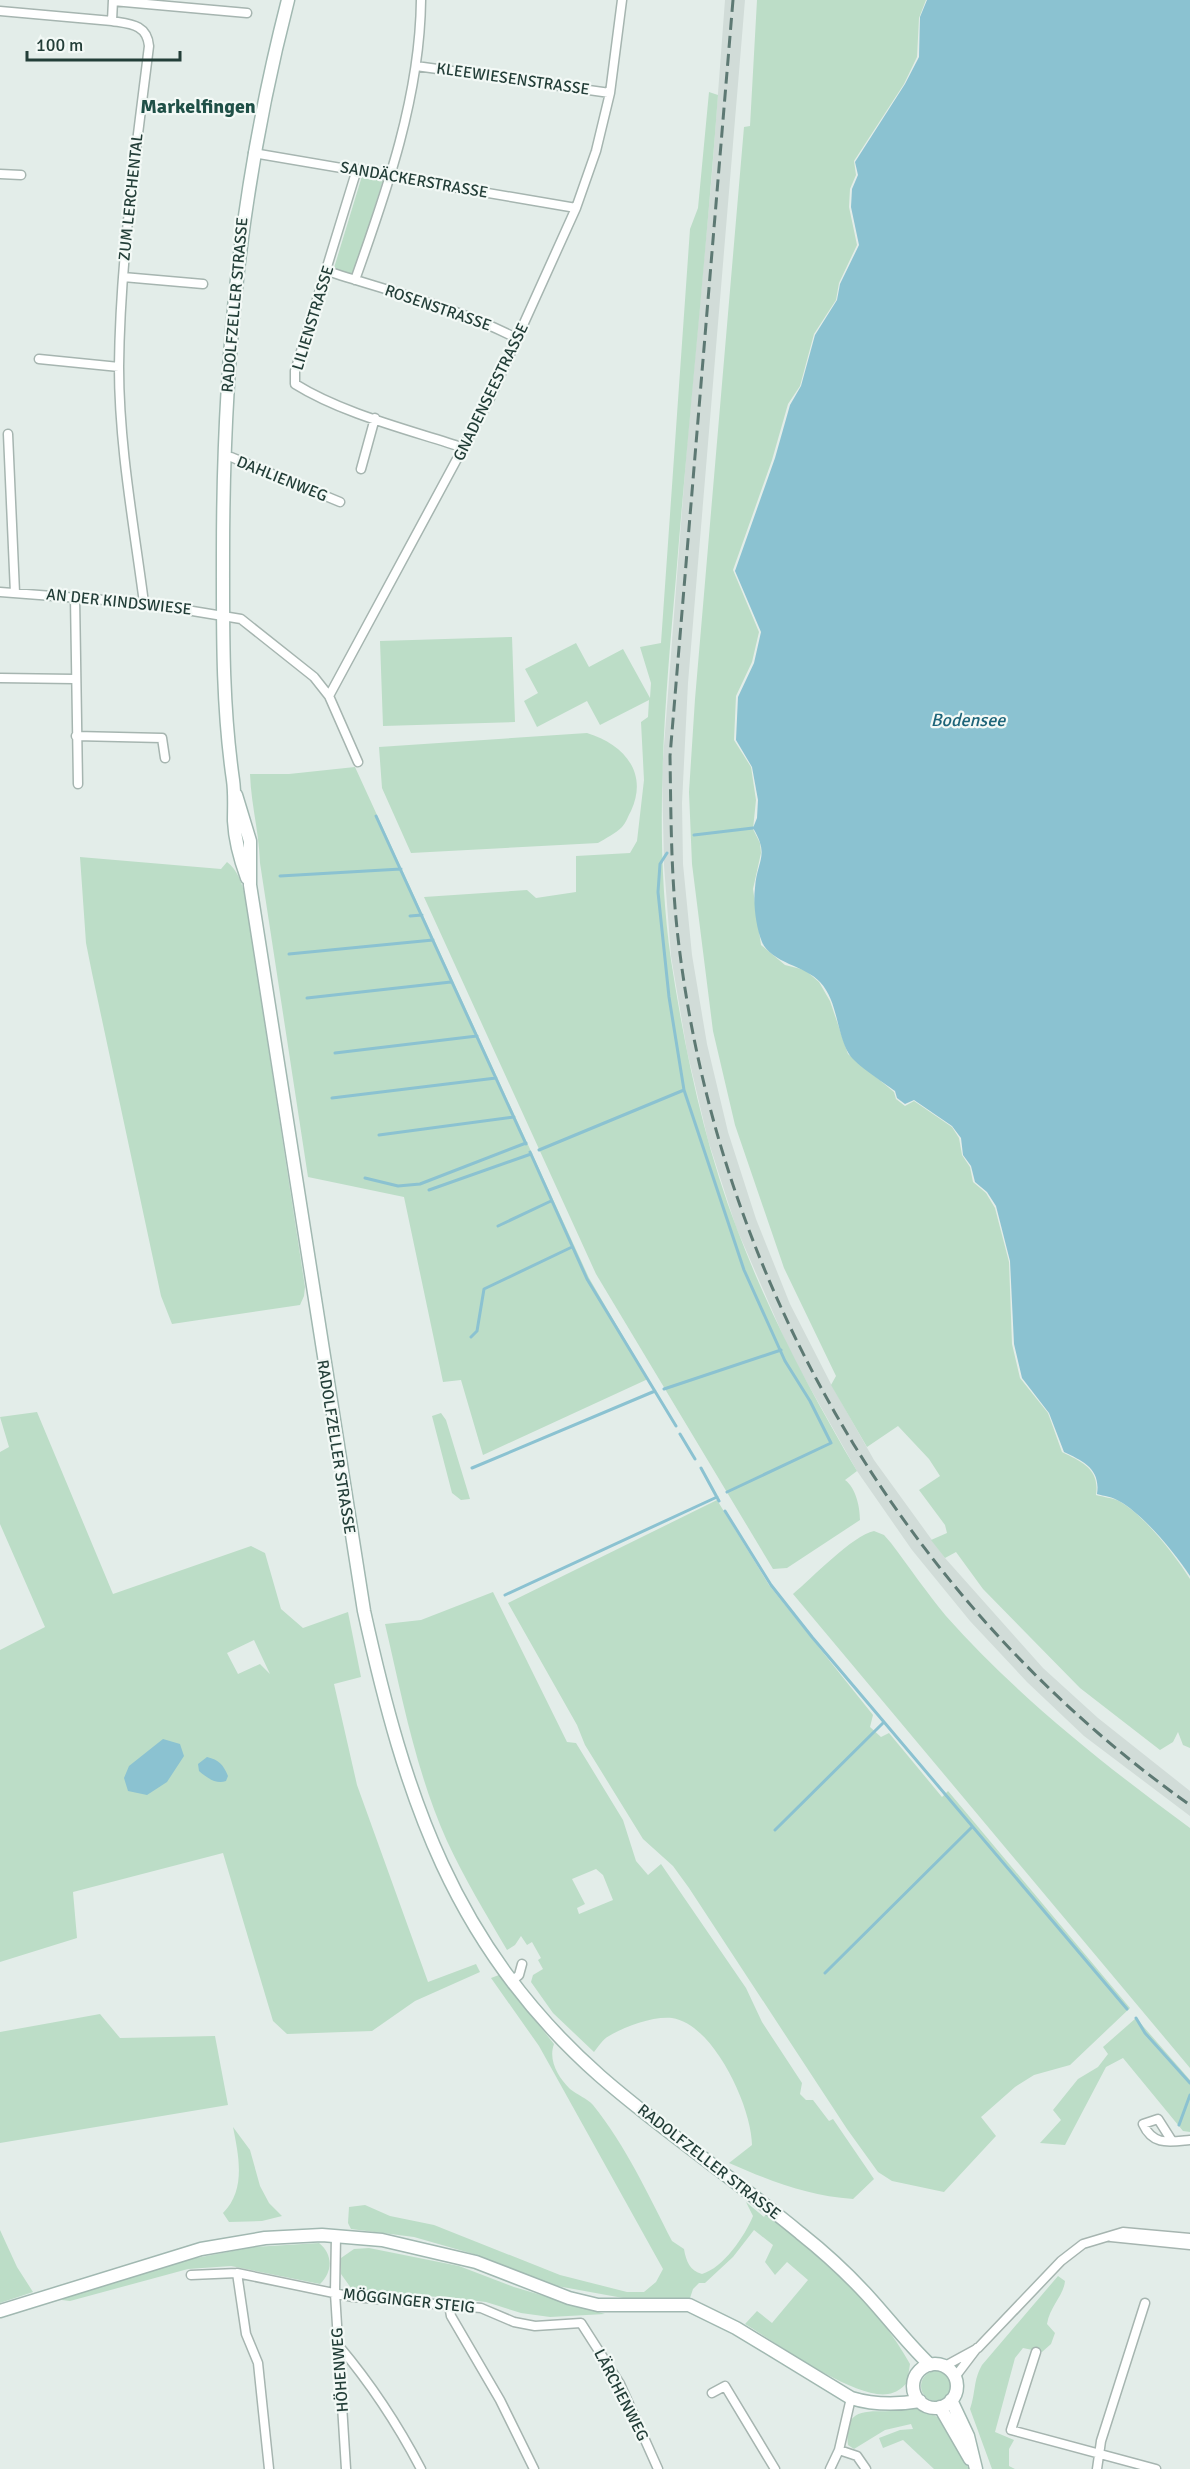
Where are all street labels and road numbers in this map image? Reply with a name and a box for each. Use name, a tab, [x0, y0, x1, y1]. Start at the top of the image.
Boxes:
street label: KLEEWIESENSTRASSE	[435, 58, 591, 100]
street label: ZUM LERCHENTAL	[114, 132, 148, 262]
street label: SANDÄCKERSTRASSE	[339, 157, 489, 203]
street label: RADOLFZELLER STRASSE	[217, 216, 253, 394]
street label: LILIENSTRASSE	[288, 263, 338, 373]
street label: ROSENSTRASSE	[382, 280, 494, 336]
street label: GNADENSEESTRASSE	[449, 320, 533, 464]
street label: DAHLIENWEG	[234, 452, 330, 506]
street label: AN DER KINDSWIESE	[45, 584, 193, 620]
street label: RADOLFZELLER STRASSE	[312, 1359, 360, 1535]
street label: RADOLFZELLER STRASSE	[633, 2100, 785, 2224]
street label: MÖGGINGER STEIG	[342, 2284, 476, 2318]
street label: HÖHENWEG	[327, 2327, 353, 2413]
street label: LÄRCHENWEG	[589, 2346, 653, 2444]

